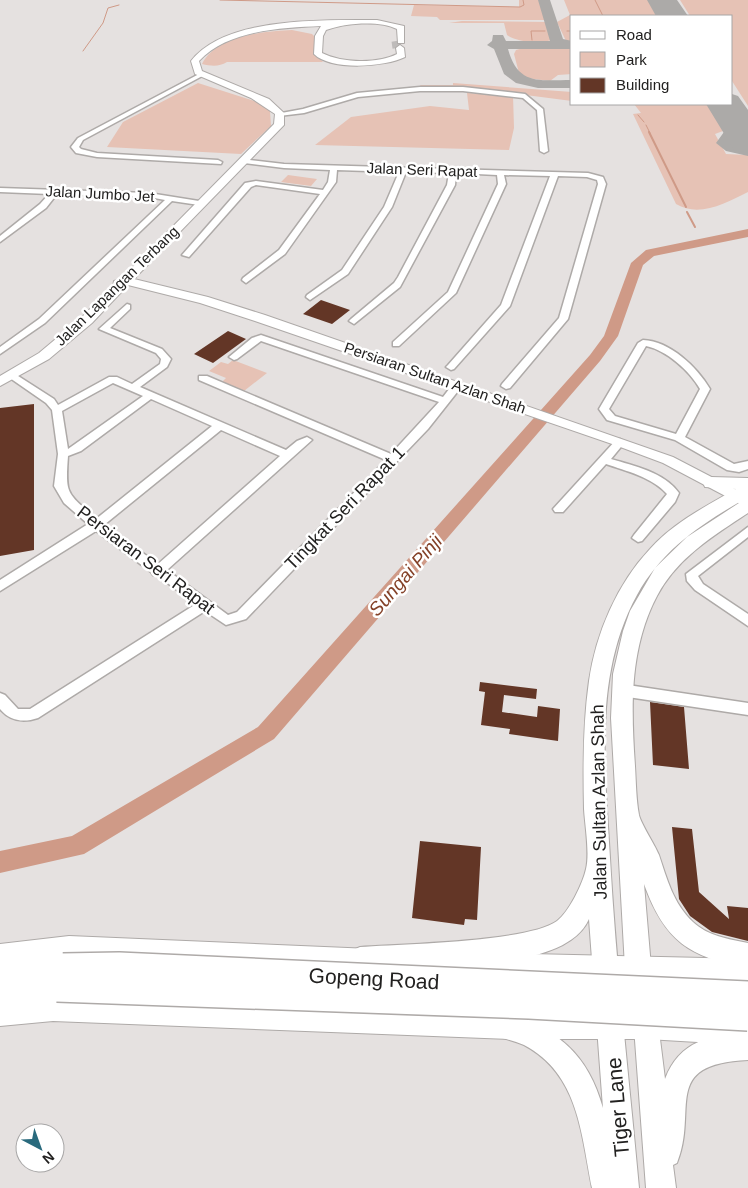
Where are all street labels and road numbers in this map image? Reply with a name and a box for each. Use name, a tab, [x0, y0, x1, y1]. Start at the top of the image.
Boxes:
street label: Jalan Seri Rapat	[366, 159, 479, 180]
street label: Jalan Jumbo Jet	[45, 182, 156, 205]
street label: Jalan Lapangan Terbang	[51, 222, 182, 349]
street label: Persiaran Sultan Azlan Shah	[342, 338, 528, 417]
street label: Tingkat Seri Rapat 1	[281, 442, 409, 574]
street label: Persiaran Seri Rapat	[73, 502, 219, 618]
street label: Jalan Sultan Azlan Shah	[587, 704, 611, 900]
street label: Gopeng Road	[308, 964, 440, 993]
street label: Tiger Lane	[602, 1056, 633, 1158]

